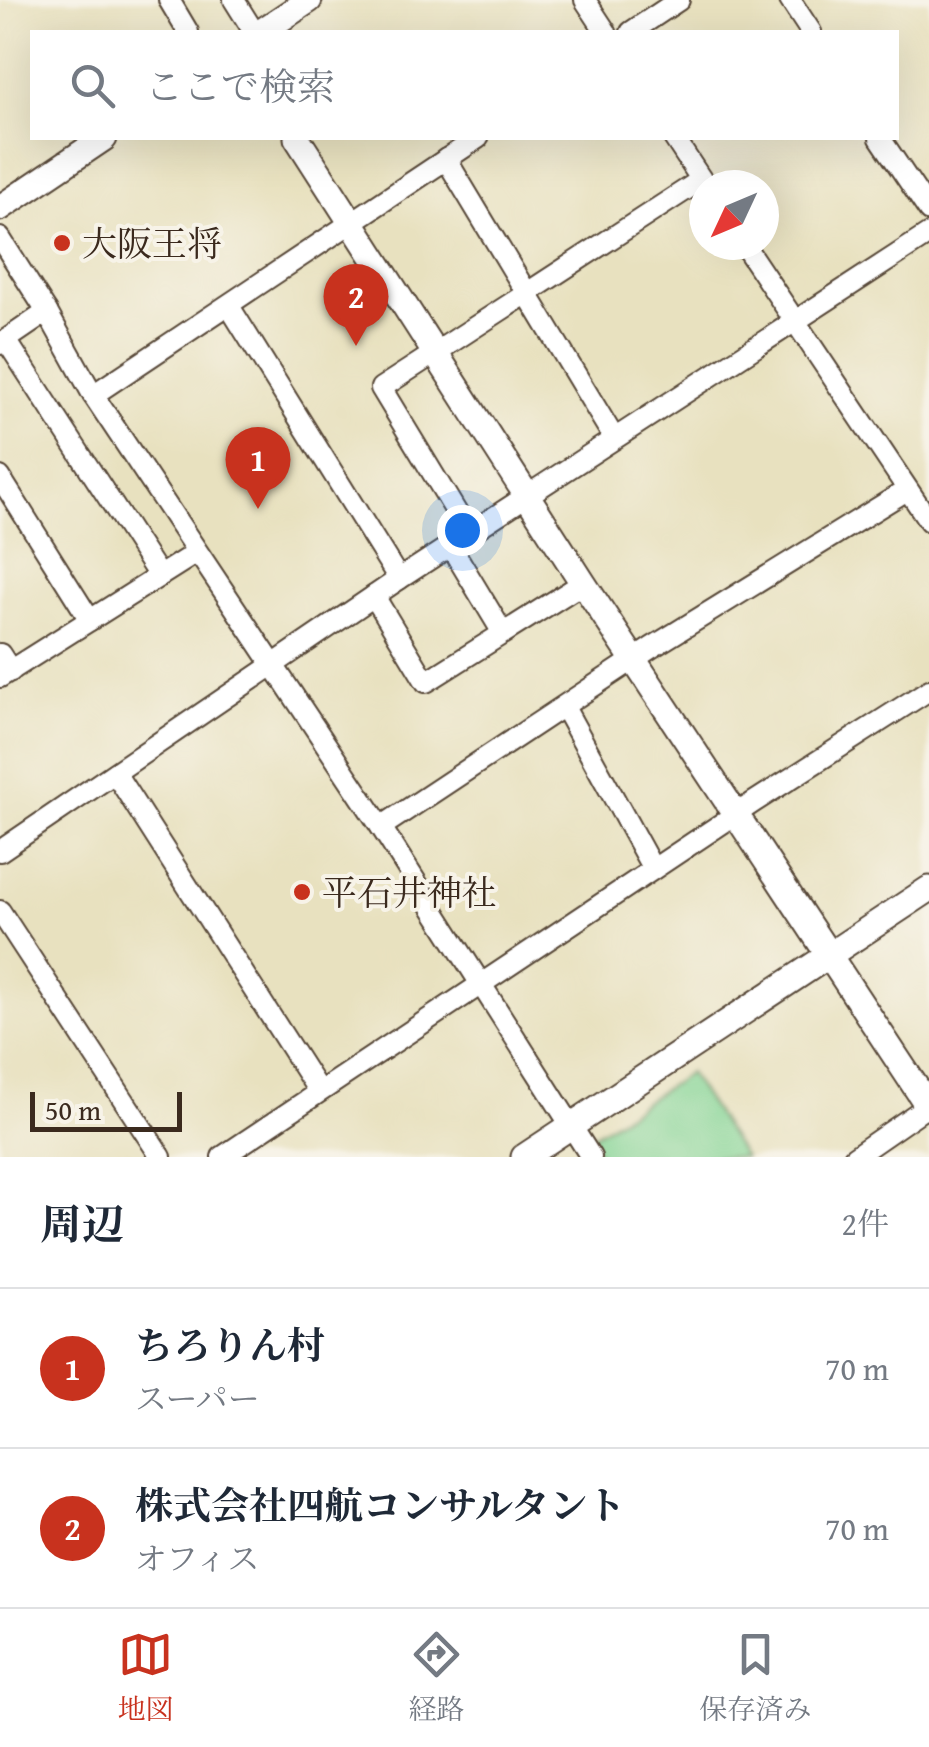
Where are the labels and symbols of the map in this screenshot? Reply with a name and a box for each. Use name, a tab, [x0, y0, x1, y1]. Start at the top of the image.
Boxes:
north arrow	[689, 170, 779, 260]
place label: 大阪王将	[82, 218, 222, 269]
marker: 大阪王将	[51, 232, 73, 254]
pin: 2	[324, 264, 388, 346]
pin: 1	[226, 426, 290, 509]
your location	[437, 505, 488, 556]
place label: 平石井神社	[322, 867, 497, 918]
marker: 平石井神社	[291, 881, 313, 903]
scale bar	[30, 1087, 182, 1132]

